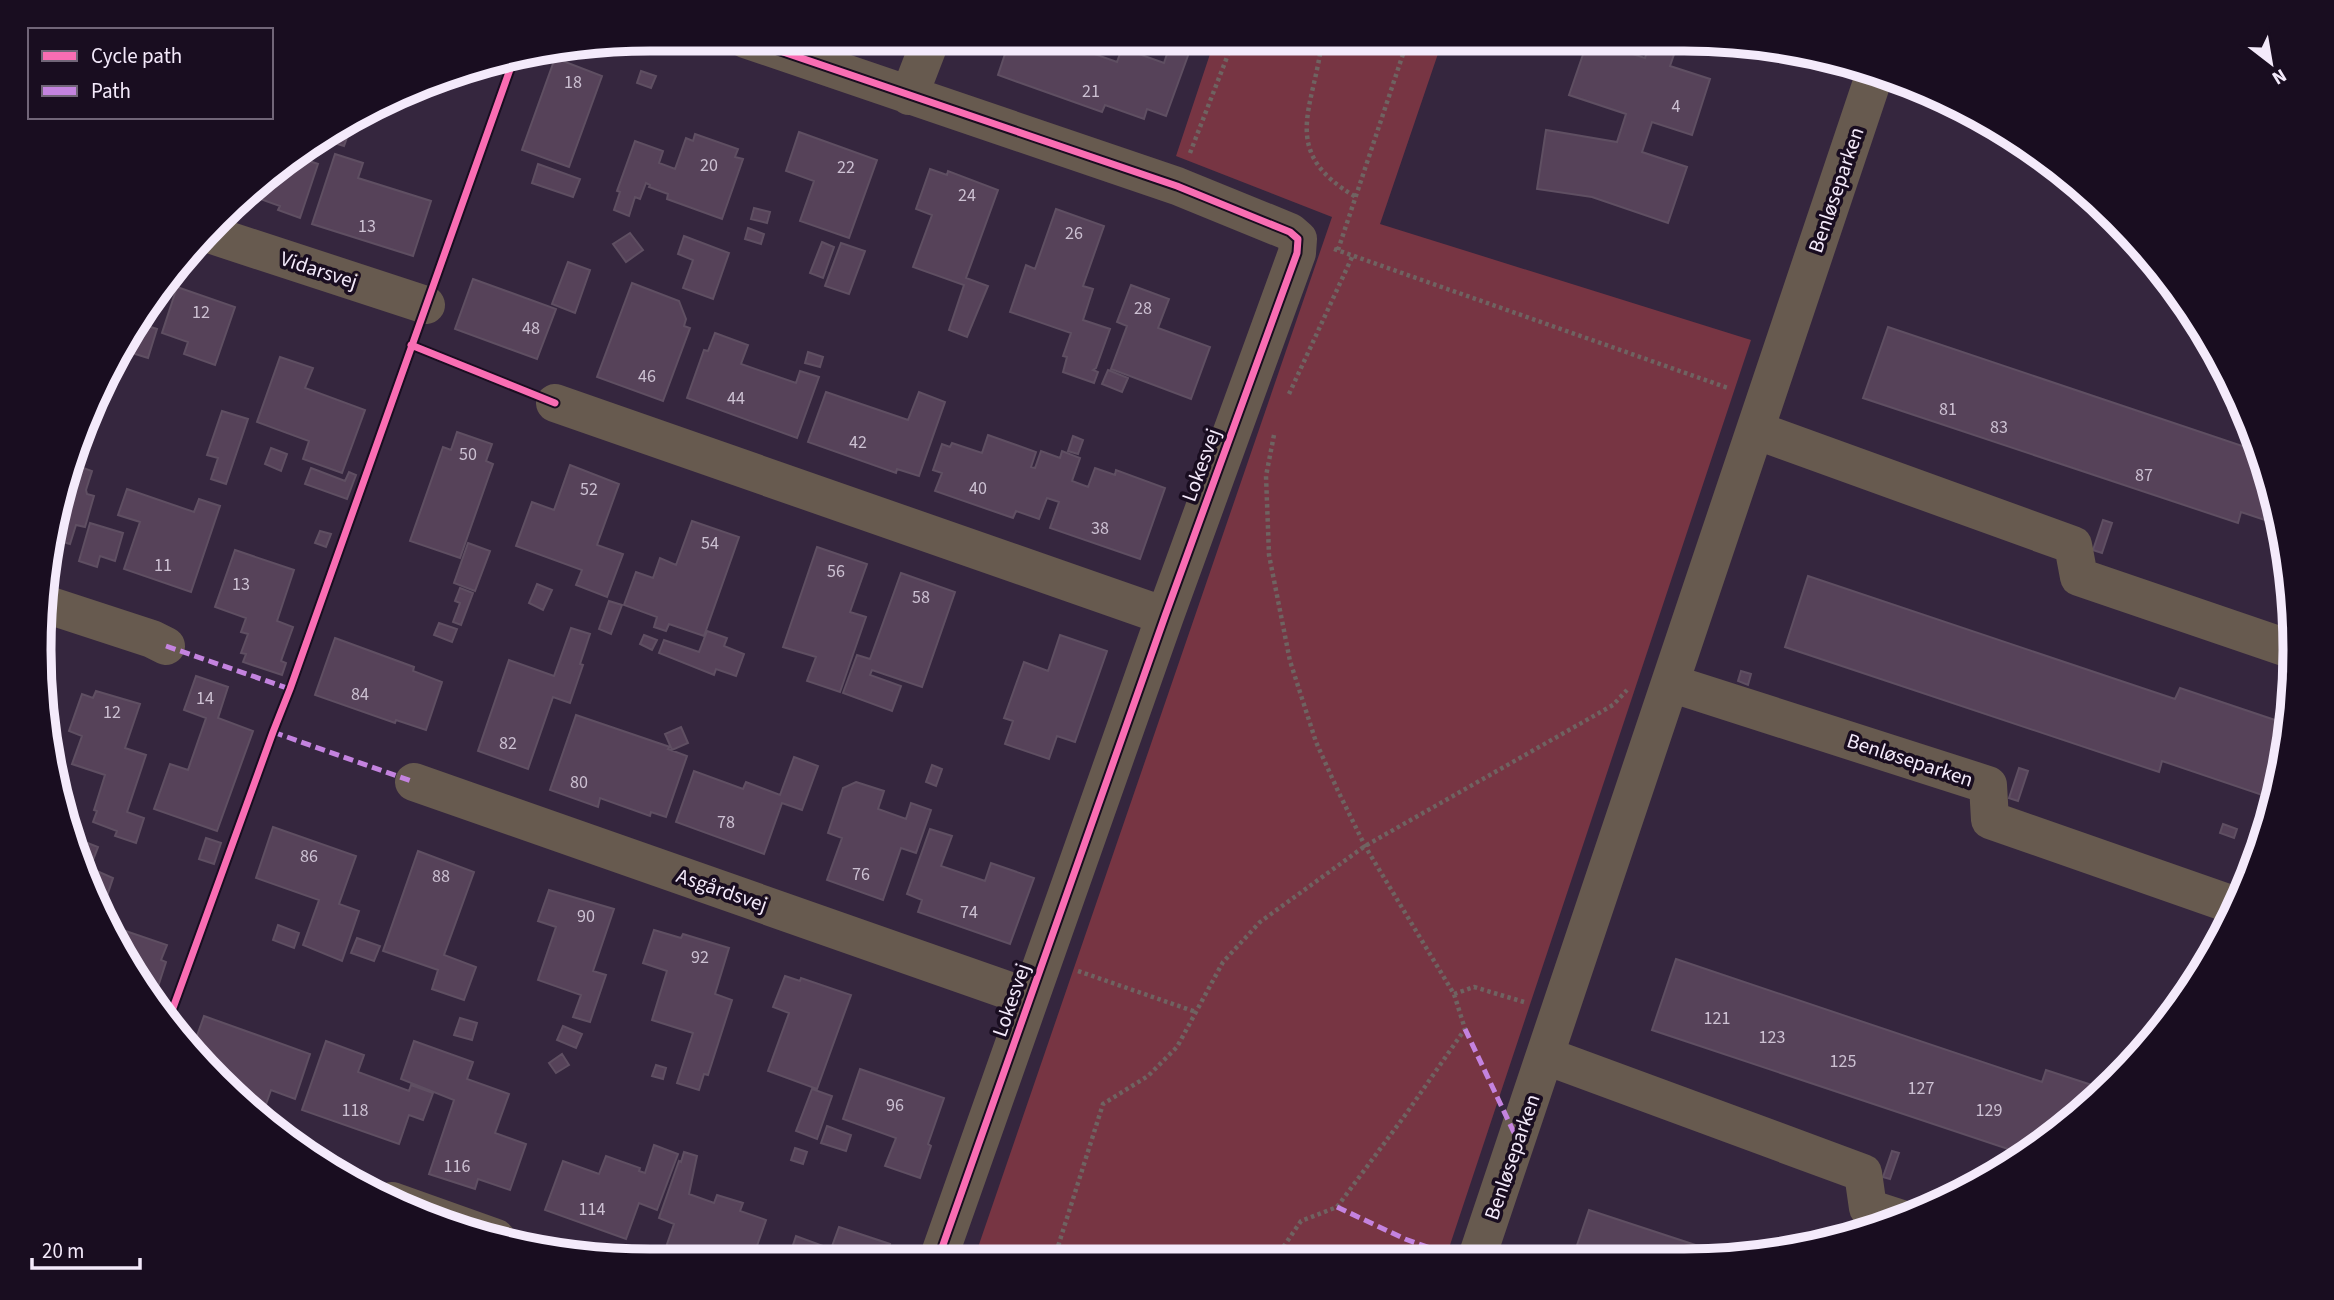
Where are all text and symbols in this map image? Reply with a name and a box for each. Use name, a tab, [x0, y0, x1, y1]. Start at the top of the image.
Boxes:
legend	[28, 28, 273, 119]
north arrow	[2236, 28, 2306, 98]
text: Cycle path	[91, 41, 182, 71]
text: N	[2267, 61, 2291, 91]
house number: 18	[564, 70, 582, 95]
text: Path	[91, 76, 131, 106]
house number: 21	[1082, 79, 1100, 104]
house number: 4	[1672, 94, 1681, 119]
street label: Benløseparken	[1800, 123, 1872, 257]
house number: 20	[700, 153, 718, 178]
house number: 22	[837, 155, 855, 180]
house number: 24	[958, 183, 976, 208]
house number: 13	[358, 214, 376, 239]
house number: 26	[1065, 221, 1083, 246]
street label: Vidarsvej	[277, 243, 361, 297]
house number: 28	[1134, 296, 1152, 321]
house number: 12	[192, 300, 210, 325]
house number: 48	[522, 316, 540, 341]
house number: 46	[638, 364, 656, 389]
house number: 44	[727, 386, 745, 411]
house number: 81	[1939, 397, 1957, 422]
house number: 83	[1990, 415, 2008, 440]
street label: Lokesvej	[1174, 424, 1228, 506]
house number: 42	[849, 430, 867, 455]
house number: 50	[459, 442, 477, 467]
house number: 87	[2135, 463, 2153, 488]
house number: 40	[969, 476, 987, 501]
house number: 52	[580, 477, 598, 502]
house number: 38	[1091, 516, 1109, 541]
house number: 54	[701, 531, 719, 556]
house number: 11	[154, 553, 172, 578]
house number: 56	[827, 559, 845, 584]
house number: 13	[232, 572, 250, 597]
house number: 58	[912, 585, 930, 610]
house number: 84	[351, 682, 369, 707]
house number: 14	[196, 686, 214, 711]
house number: 12	[103, 700, 121, 725]
street label: Benløseparken	[1843, 725, 1977, 795]
house number: 82	[499, 731, 517, 756]
house number: 80	[570, 770, 588, 795]
house number: 78	[717, 810, 735, 835]
house number: 86	[300, 844, 318, 869]
street label: Asgårdsvej	[672, 860, 772, 920]
house number: 76	[852, 862, 870, 887]
house number: 88	[432, 864, 450, 889]
house number: 74	[960, 900, 978, 925]
house number: 90	[577, 904, 595, 929]
house number: 92	[691, 945, 709, 970]
street label: Lokesvej	[984, 959, 1038, 1041]
house number: 121	[1704, 1006, 1730, 1031]
house number: 123	[1759, 1025, 1785, 1050]
house number: 125	[1830, 1049, 1856, 1074]
house number: 127	[1908, 1076, 1934, 1101]
street label: Benløseparken	[1476, 1090, 1548, 1224]
house number: 96	[886, 1093, 904, 1118]
house number: 118	[342, 1098, 368, 1123]
house number: 129	[1976, 1098, 2002, 1123]
house number: 116	[444, 1154, 470, 1179]
house number: 114	[579, 1197, 605, 1222]
scale bar	[32, 1226, 140, 1270]
text: 20 m	[42, 1236, 84, 1266]

